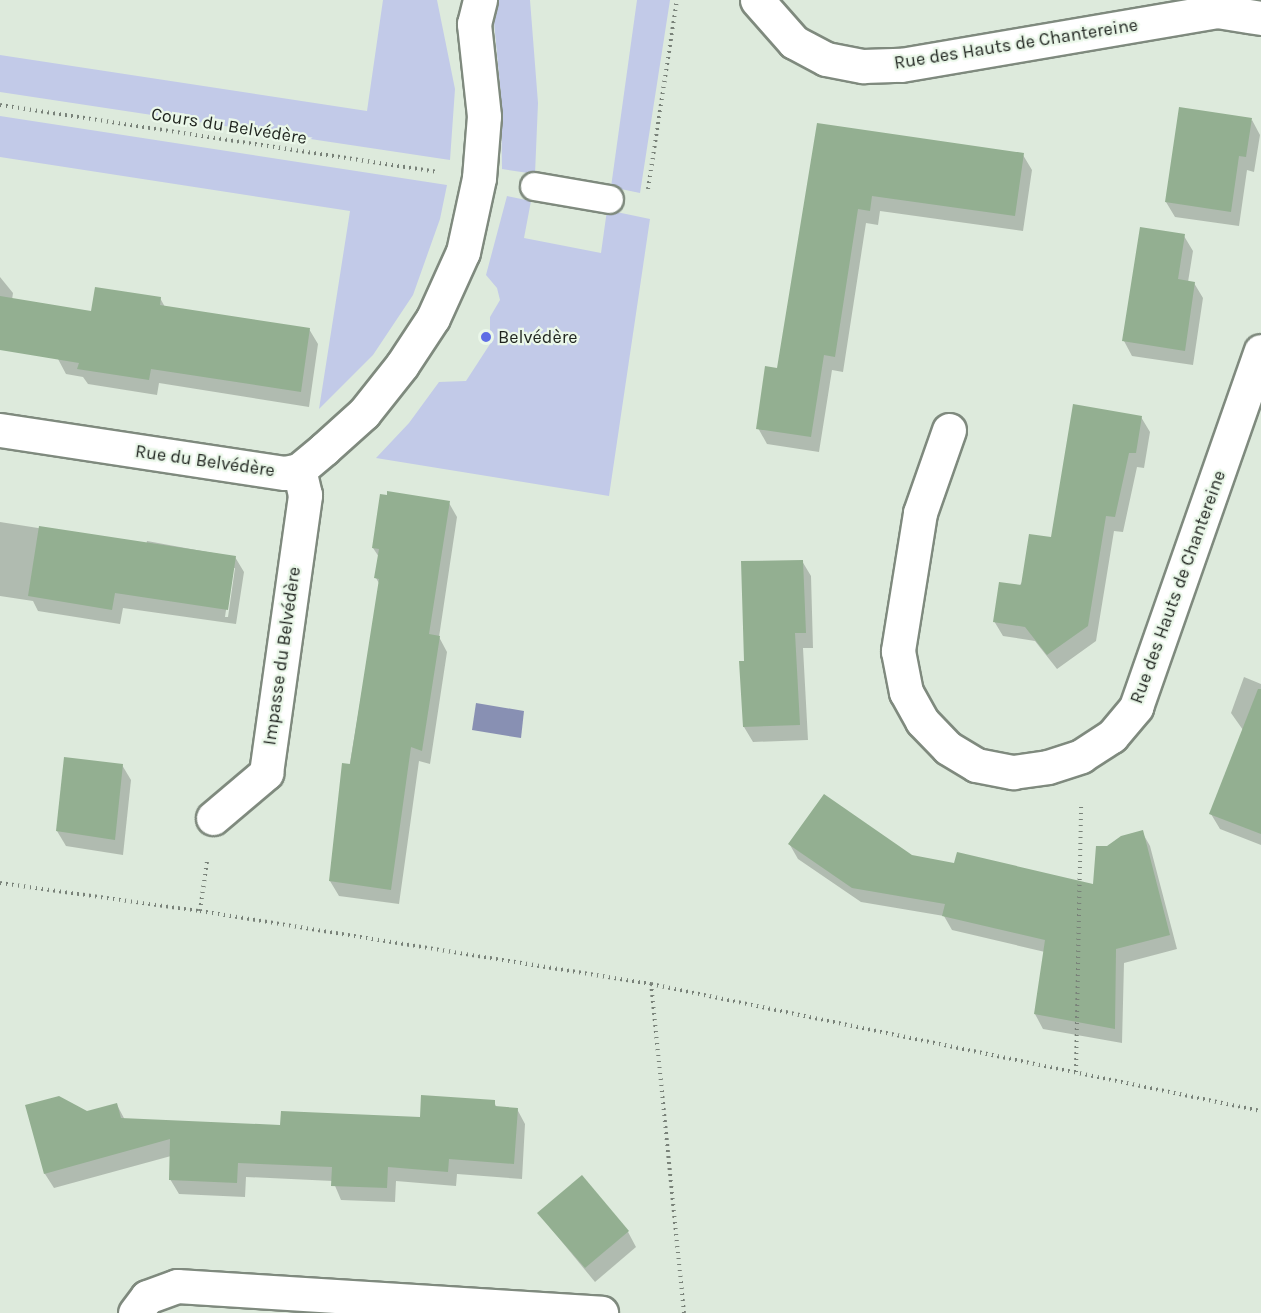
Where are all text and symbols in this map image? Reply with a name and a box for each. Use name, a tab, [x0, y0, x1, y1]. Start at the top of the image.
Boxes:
street label: Rue des Hauts de Chantereine	[893, 14, 1139, 74]
street label: Cours du Belvédère	[150, 103, 308, 149]
place label: Belvédère	[498, 326, 577, 348]
marker: Belvédère	[479, 330, 493, 344]
street label: Rue du Belvédère	[134, 441, 276, 481]
street label: Rue des Hauts de Chantereine	[1126, 467, 1230, 707]
street label: Impasse du Belvédère	[259, 565, 305, 747]

